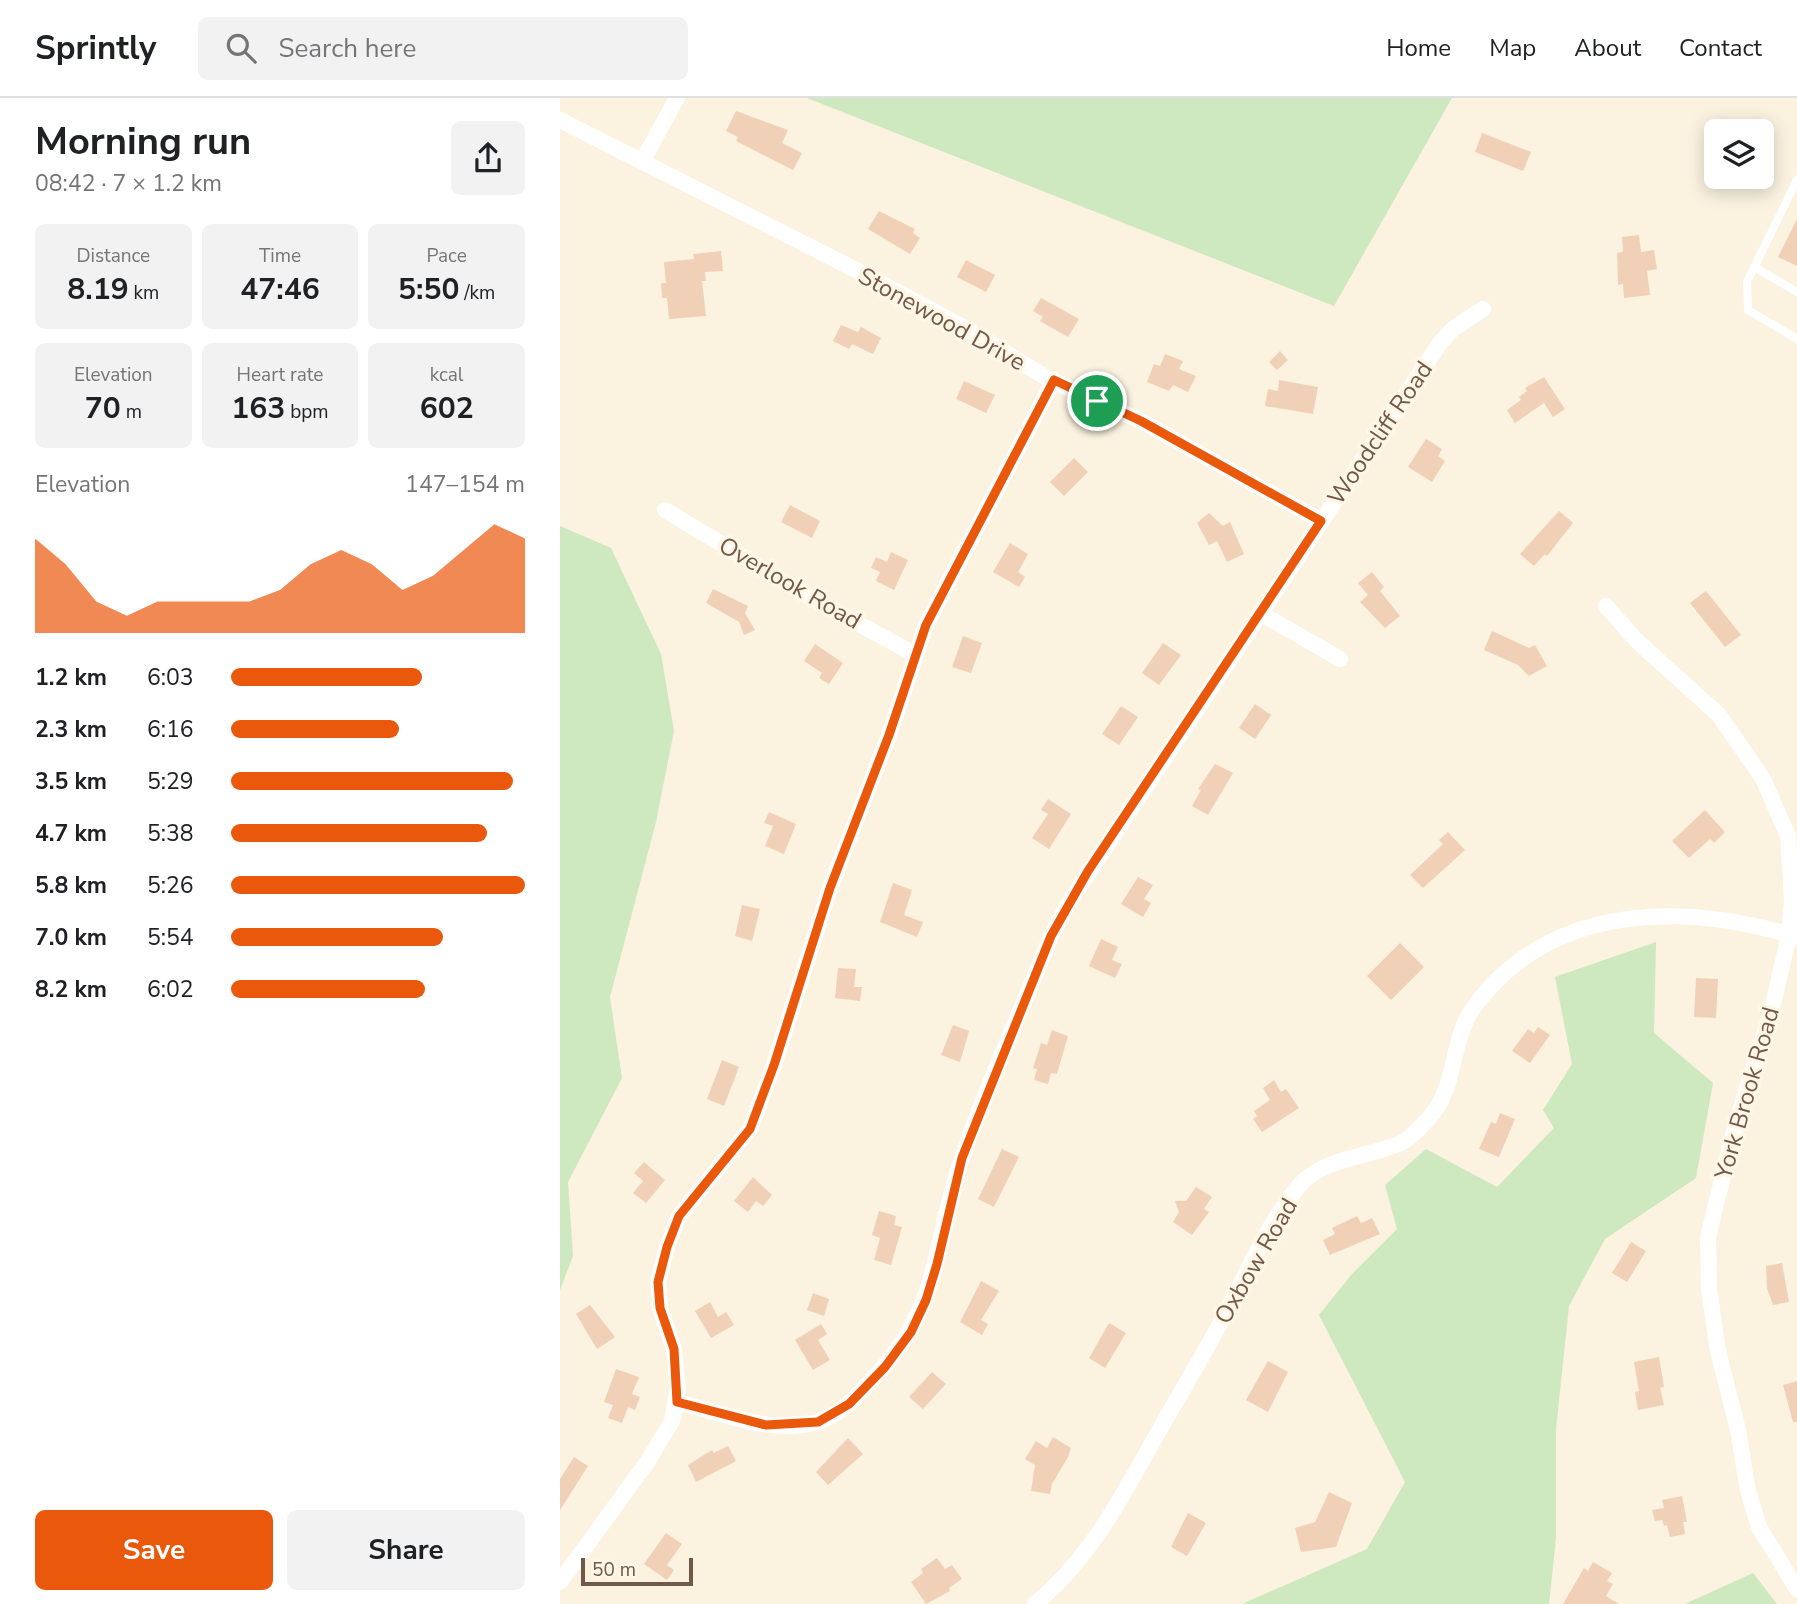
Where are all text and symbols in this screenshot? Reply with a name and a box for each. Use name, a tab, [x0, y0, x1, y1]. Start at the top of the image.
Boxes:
search box	[198, 17, 688, 80]
text: Sprintly	[35, 26, 156, 71]
icon: search	[222, 29, 260, 67]
text: Search here	[278, 31, 416, 66]
text: Home	[1386, 32, 1451, 64]
text: Map	[1489, 32, 1536, 64]
text: About	[1574, 32, 1641, 64]
text: Contact	[1679, 32, 1762, 64]
text: Morning run	[35, 116, 251, 167]
map controls	[1704, 119, 1774, 189]
button: layers	[1704, 119, 1774, 189]
button: share	[451, 121, 525, 195]
text: 08:42 · 7 × 1.2 km	[35, 168, 222, 199]
text: Distance	[76, 243, 150, 269]
text: Time	[259, 243, 301, 269]
text: Pace	[426, 243, 467, 269]
street label: Stonewood Drive	[853, 260, 1031, 378]
text: 8.19	[67, 269, 129, 310]
text: 47:46	[240, 269, 320, 310]
text: 5:50	[398, 269, 459, 310]
text: km	[129, 280, 159, 306]
text: /km	[459, 280, 495, 306]
street label: Woodcliff Road	[1320, 355, 1440, 511]
text: Elevation	[74, 362, 153, 388]
text: Heart rate	[237, 362, 323, 388]
text: kcal	[430, 362, 464, 388]
pin	[1067, 371, 1127, 431]
icon: arrive	[1078, 382, 1116, 420]
text: 70	[85, 388, 121, 429]
text: 163	[231, 388, 285, 429]
text: 602	[420, 388, 474, 429]
text: m	[121, 399, 142, 425]
text: bpm	[285, 399, 329, 425]
text: Elevation	[35, 469, 130, 500]
text: 147–154 m	[405, 469, 525, 500]
street label: Overlook Road	[713, 529, 867, 637]
text: 1.2 km	[35, 662, 107, 693]
text: 6:03	[147, 662, 194, 693]
text: 2.3 km	[35, 714, 107, 745]
text: 6:16	[147, 714, 194, 745]
text: 3.5 km	[35, 766, 107, 797]
text: 5:29	[147, 766, 194, 797]
text: 4.7 km	[35, 818, 107, 849]
text: 5:38	[147, 818, 194, 849]
text: 5.8 km	[35, 870, 107, 901]
text: 5:26	[147, 870, 194, 901]
text: 7.0 km	[35, 922, 107, 953]
text: 5:54	[147, 922, 194, 953]
text: 8.2 km	[35, 974, 107, 1005]
text: 6:02	[147, 974, 194, 1005]
street label: York Brook Road	[1707, 1003, 1787, 1184]
street label: Oxbow Road	[1207, 1192, 1305, 1330]
button: Save	[35, 1510, 273, 1590]
button: Share	[287, 1510, 525, 1590]
scale bar	[581, 1555, 693, 1587]
text: 50 m	[592, 1557, 636, 1583]

